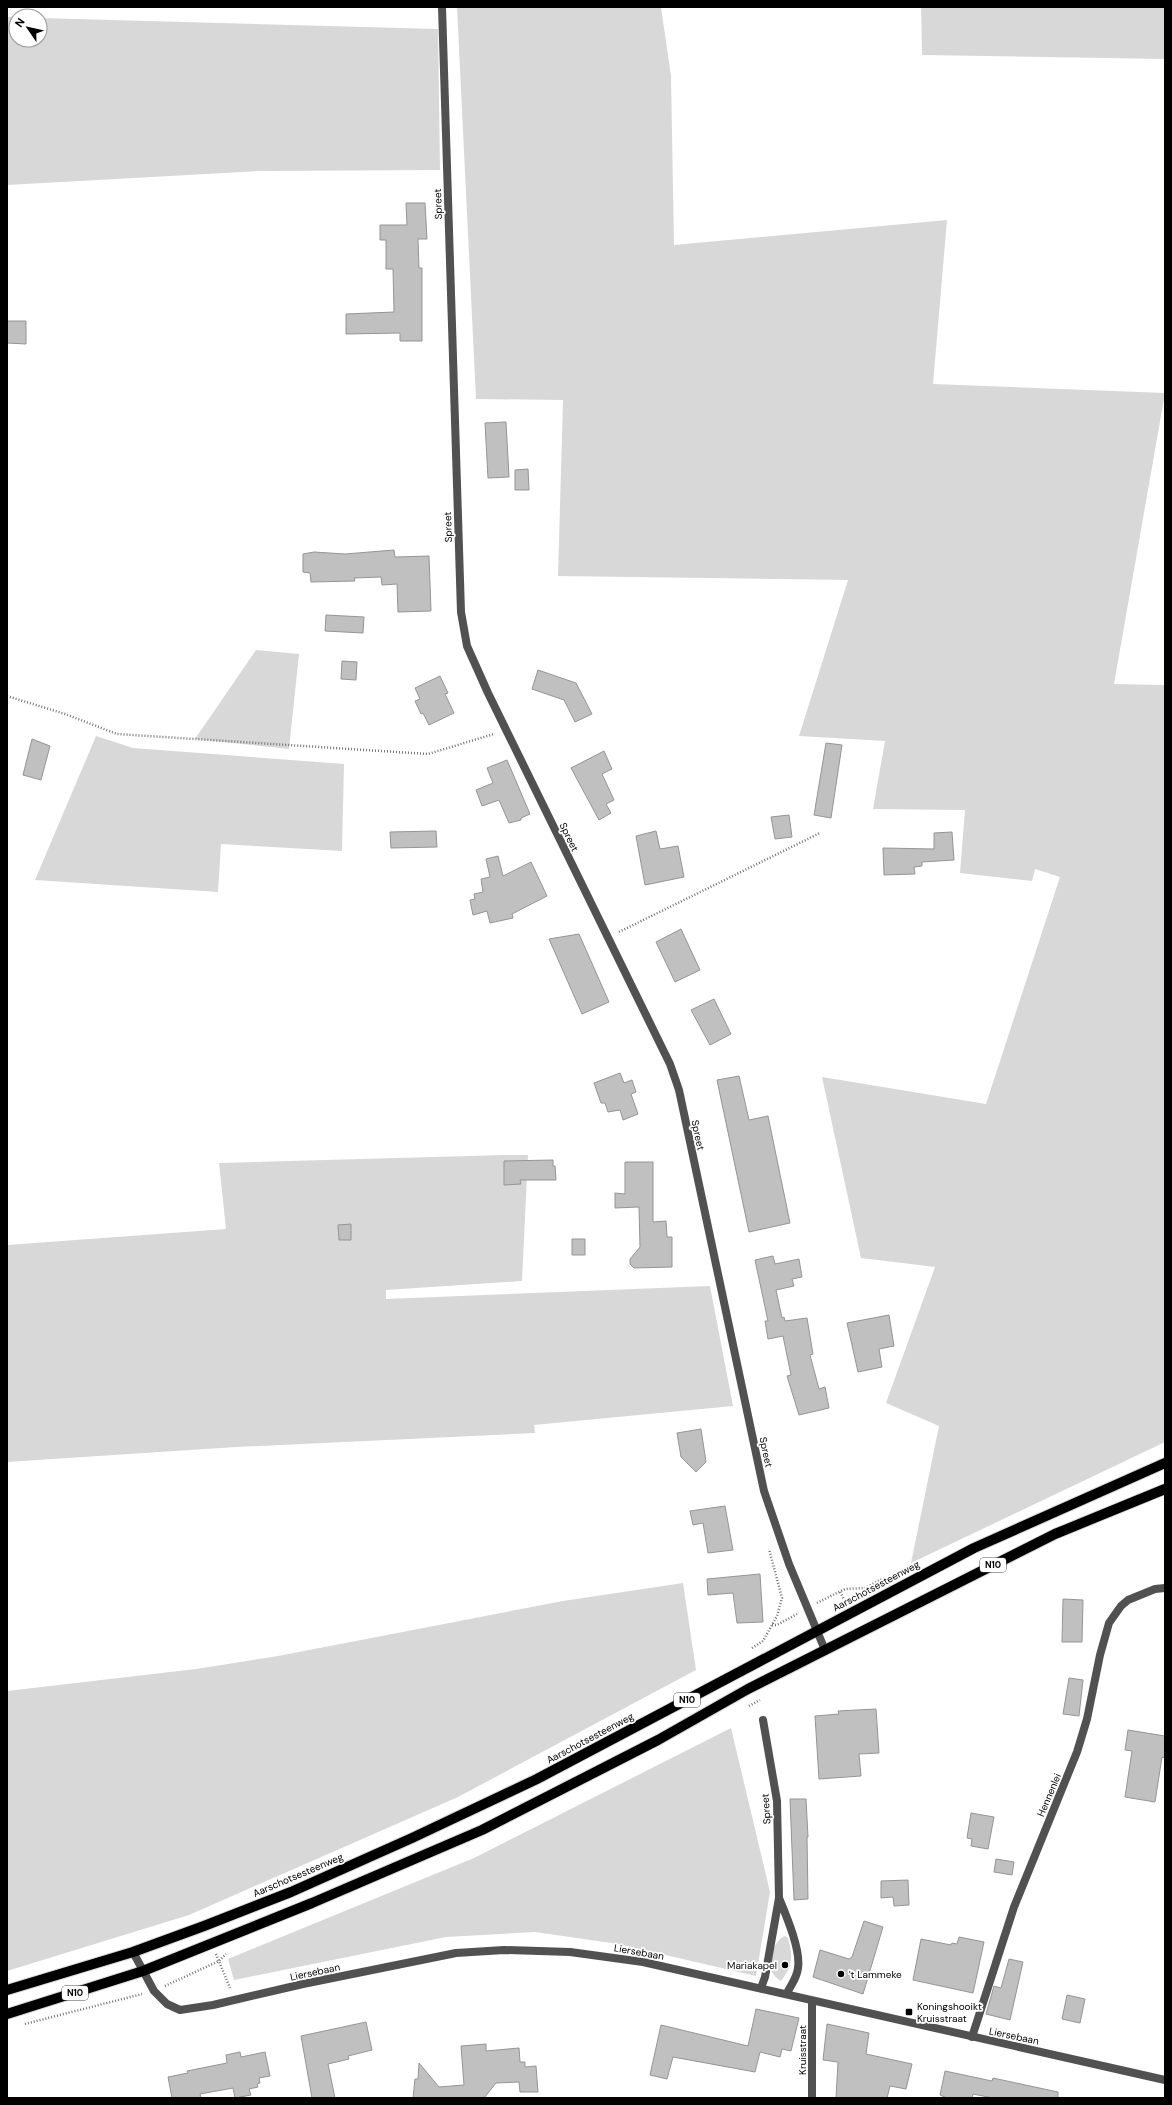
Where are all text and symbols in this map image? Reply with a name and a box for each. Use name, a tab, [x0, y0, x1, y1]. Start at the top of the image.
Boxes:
north arrow	[8, 8, 48, 48]
text: N	[12, 15, 28, 30]
street label: Spreet	[431, 188, 445, 220]
street label: Spreet	[441, 511, 455, 543]
street label: Spreet	[556, 820, 582, 854]
street label: Spreet	[688, 1119, 708, 1151]
street label: Spreet	[756, 1436, 776, 1468]
street label: Aarschotsesteenweg	[830, 1557, 922, 1614]
road number: N10	[980, 1558, 1006, 1572]
road number: N10	[674, 1693, 700, 1707]
street label: Aarschotsesteenweg	[544, 1709, 636, 1766]
street label: Hennenlei	[1034, 1771, 1064, 1819]
street label: Spreet	[758, 1793, 774, 1825]
street label: Aarschotsesteenweg	[251, 1850, 345, 1900]
street label: Liersebaan	[613, 1941, 665, 1963]
place label: Mariakapel	[727, 1959, 777, 1972]
street label: Liersebaan	[289, 1960, 341, 1984]
marker: Mariakapel	[780, 1960, 790, 1970]
place label: 't Lammeke	[849, 1968, 902, 1981]
marker: 't Lammeke	[836, 1969, 846, 1979]
road number: N10	[62, 1986, 88, 2000]
place label: Koningshooikt Kruisstraat	[917, 2000, 982, 2025]
marker: Koningshooikt Kruisstraat	[904, 2007, 914, 2017]
street label: Liersebaan	[988, 2024, 1040, 2048]
street label: Kruisstraat	[796, 2025, 809, 2075]

